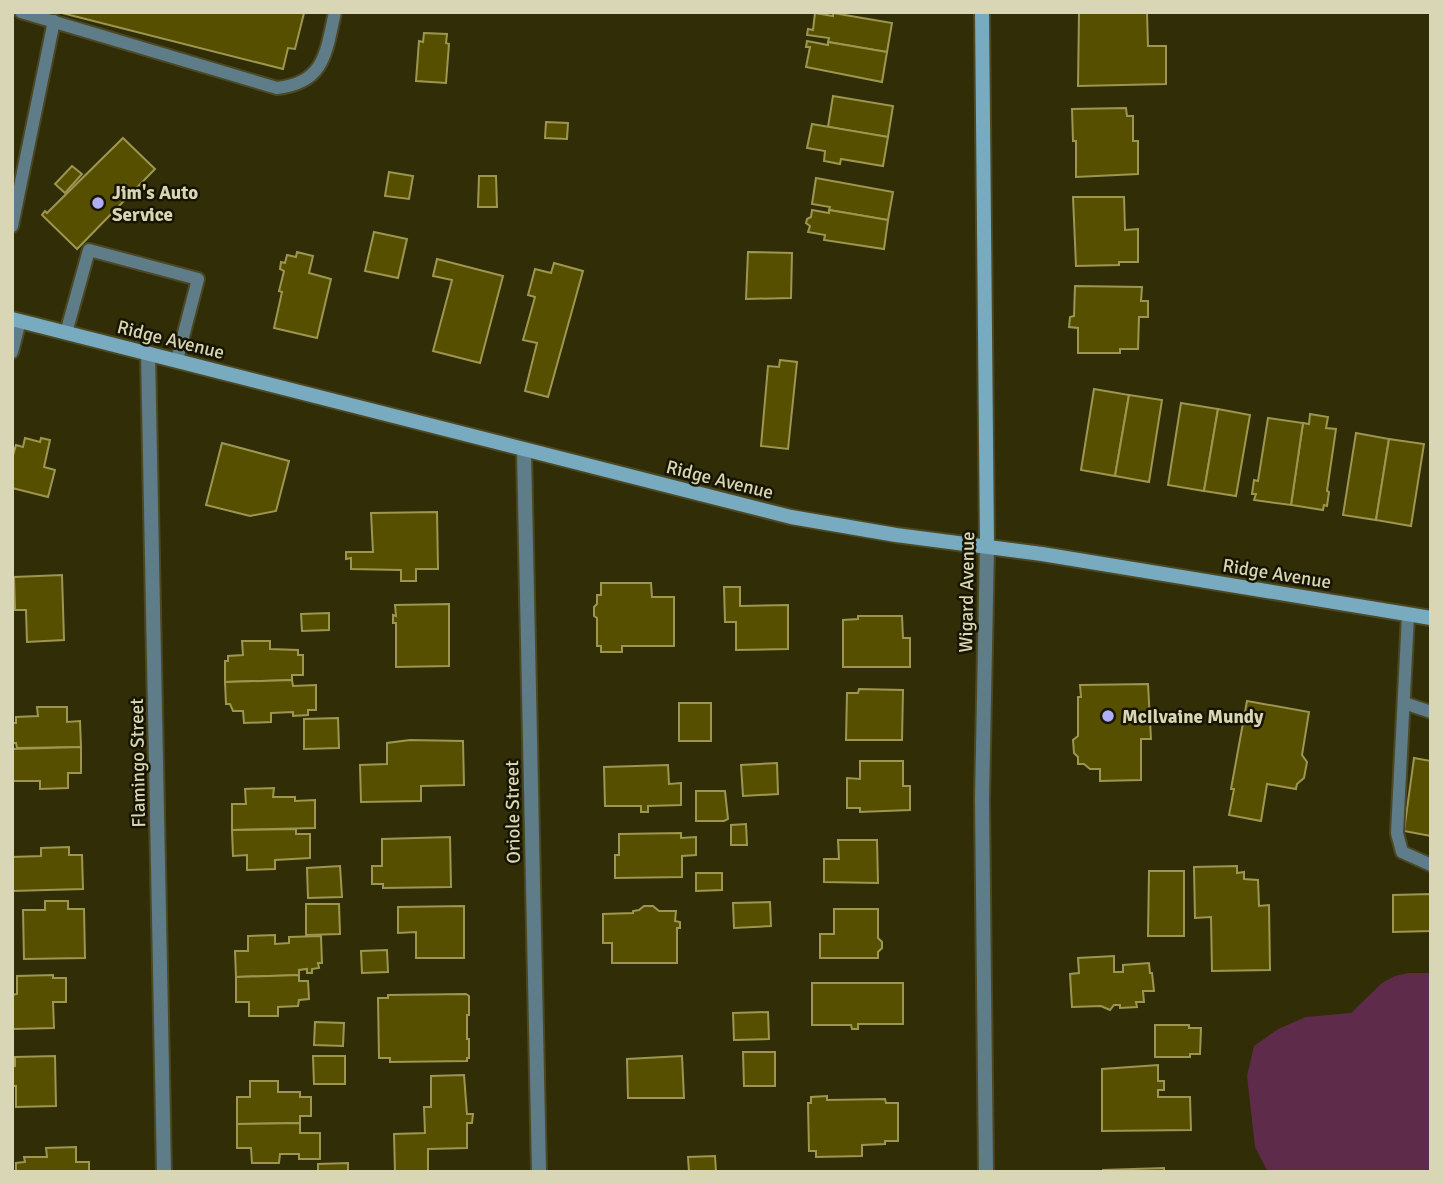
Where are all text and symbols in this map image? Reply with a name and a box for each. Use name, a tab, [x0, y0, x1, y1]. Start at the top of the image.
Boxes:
place label: Jim's Auto Service	[112, 181, 198, 227]
marker: Jim's Auto Service	[90, 195, 106, 211]
street label: Ridge Avenue	[115, 315, 227, 365]
street label: Ridge Avenue	[664, 455, 776, 505]
street label: Wigard Avenue	[954, 531, 980, 653]
street label: Ridge Avenue	[1221, 554, 1333, 594]
street label: Flamingo Street	[125, 698, 151, 828]
place label: McIlvaine Mundy	[1122, 705, 1264, 729]
marker: McIlvaine Mundy	[1100, 708, 1116, 724]
street label: Oriole Street	[500, 760, 526, 864]

